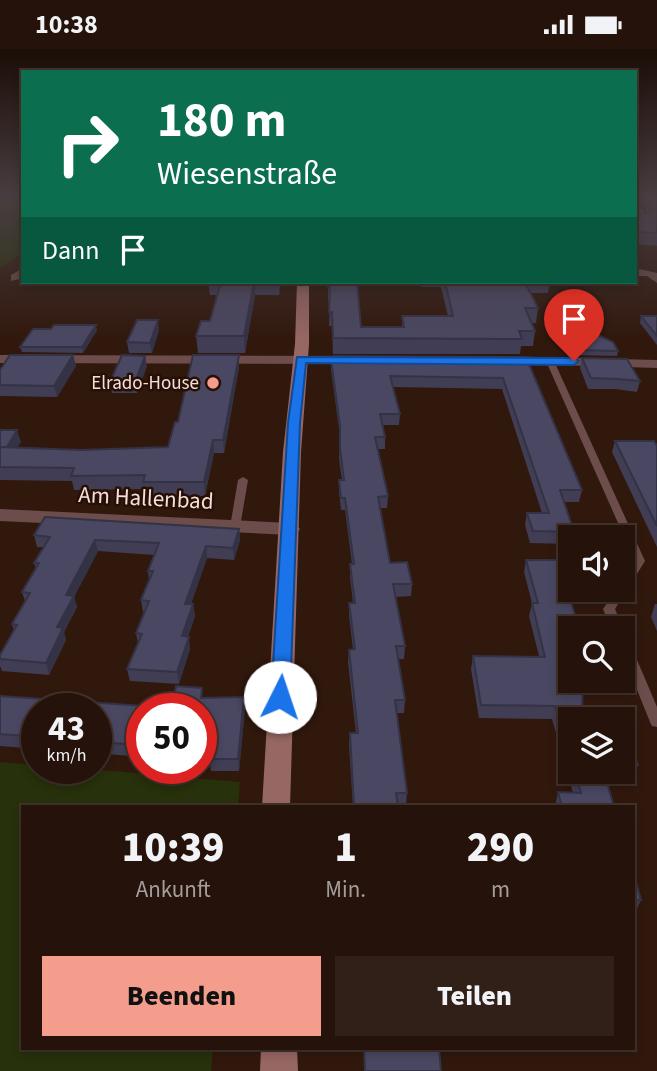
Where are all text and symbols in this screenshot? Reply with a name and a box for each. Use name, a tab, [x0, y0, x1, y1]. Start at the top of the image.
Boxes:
text: 10:38	[35, 6, 98, 43]
text: 180 m	[157, 86, 286, 156]
icon: right	[42, 98, 133, 189]
text: Wiesenstraße	[157, 151, 337, 197]
icon: arrive	[114, 231, 152, 269]
text: Dann	[42, 232, 100, 269]
pin	[544, 289, 604, 361]
icon: arrive	[555, 300, 593, 338]
place label: Elrado-House	[91, 370, 199, 397]
marker: Elrado-House	[205, 375, 221, 391]
street label: Am Hallenbad	[78, 478, 214, 518]
map controls	[558, 525, 635, 784]
button: sound	[558, 525, 635, 602]
button: search	[558, 616, 635, 693]
position arrow	[243, 660, 317, 734]
speed limit sign: 50	[126, 693, 217, 784]
text: 43	[48, 704, 85, 754]
button: layers	[558, 707, 635, 784]
text: km/h	[47, 743, 86, 768]
text: 10:39	[122, 818, 225, 878]
text: 1	[334, 818, 357, 878]
text: 290	[467, 818, 534, 878]
text: Ankunft	[136, 873, 211, 906]
text: Min.	[325, 873, 366, 906]
text: m	[491, 873, 510, 906]
button: Beenden	[42, 956, 321, 1036]
button: Teilen	[335, 956, 614, 1036]

